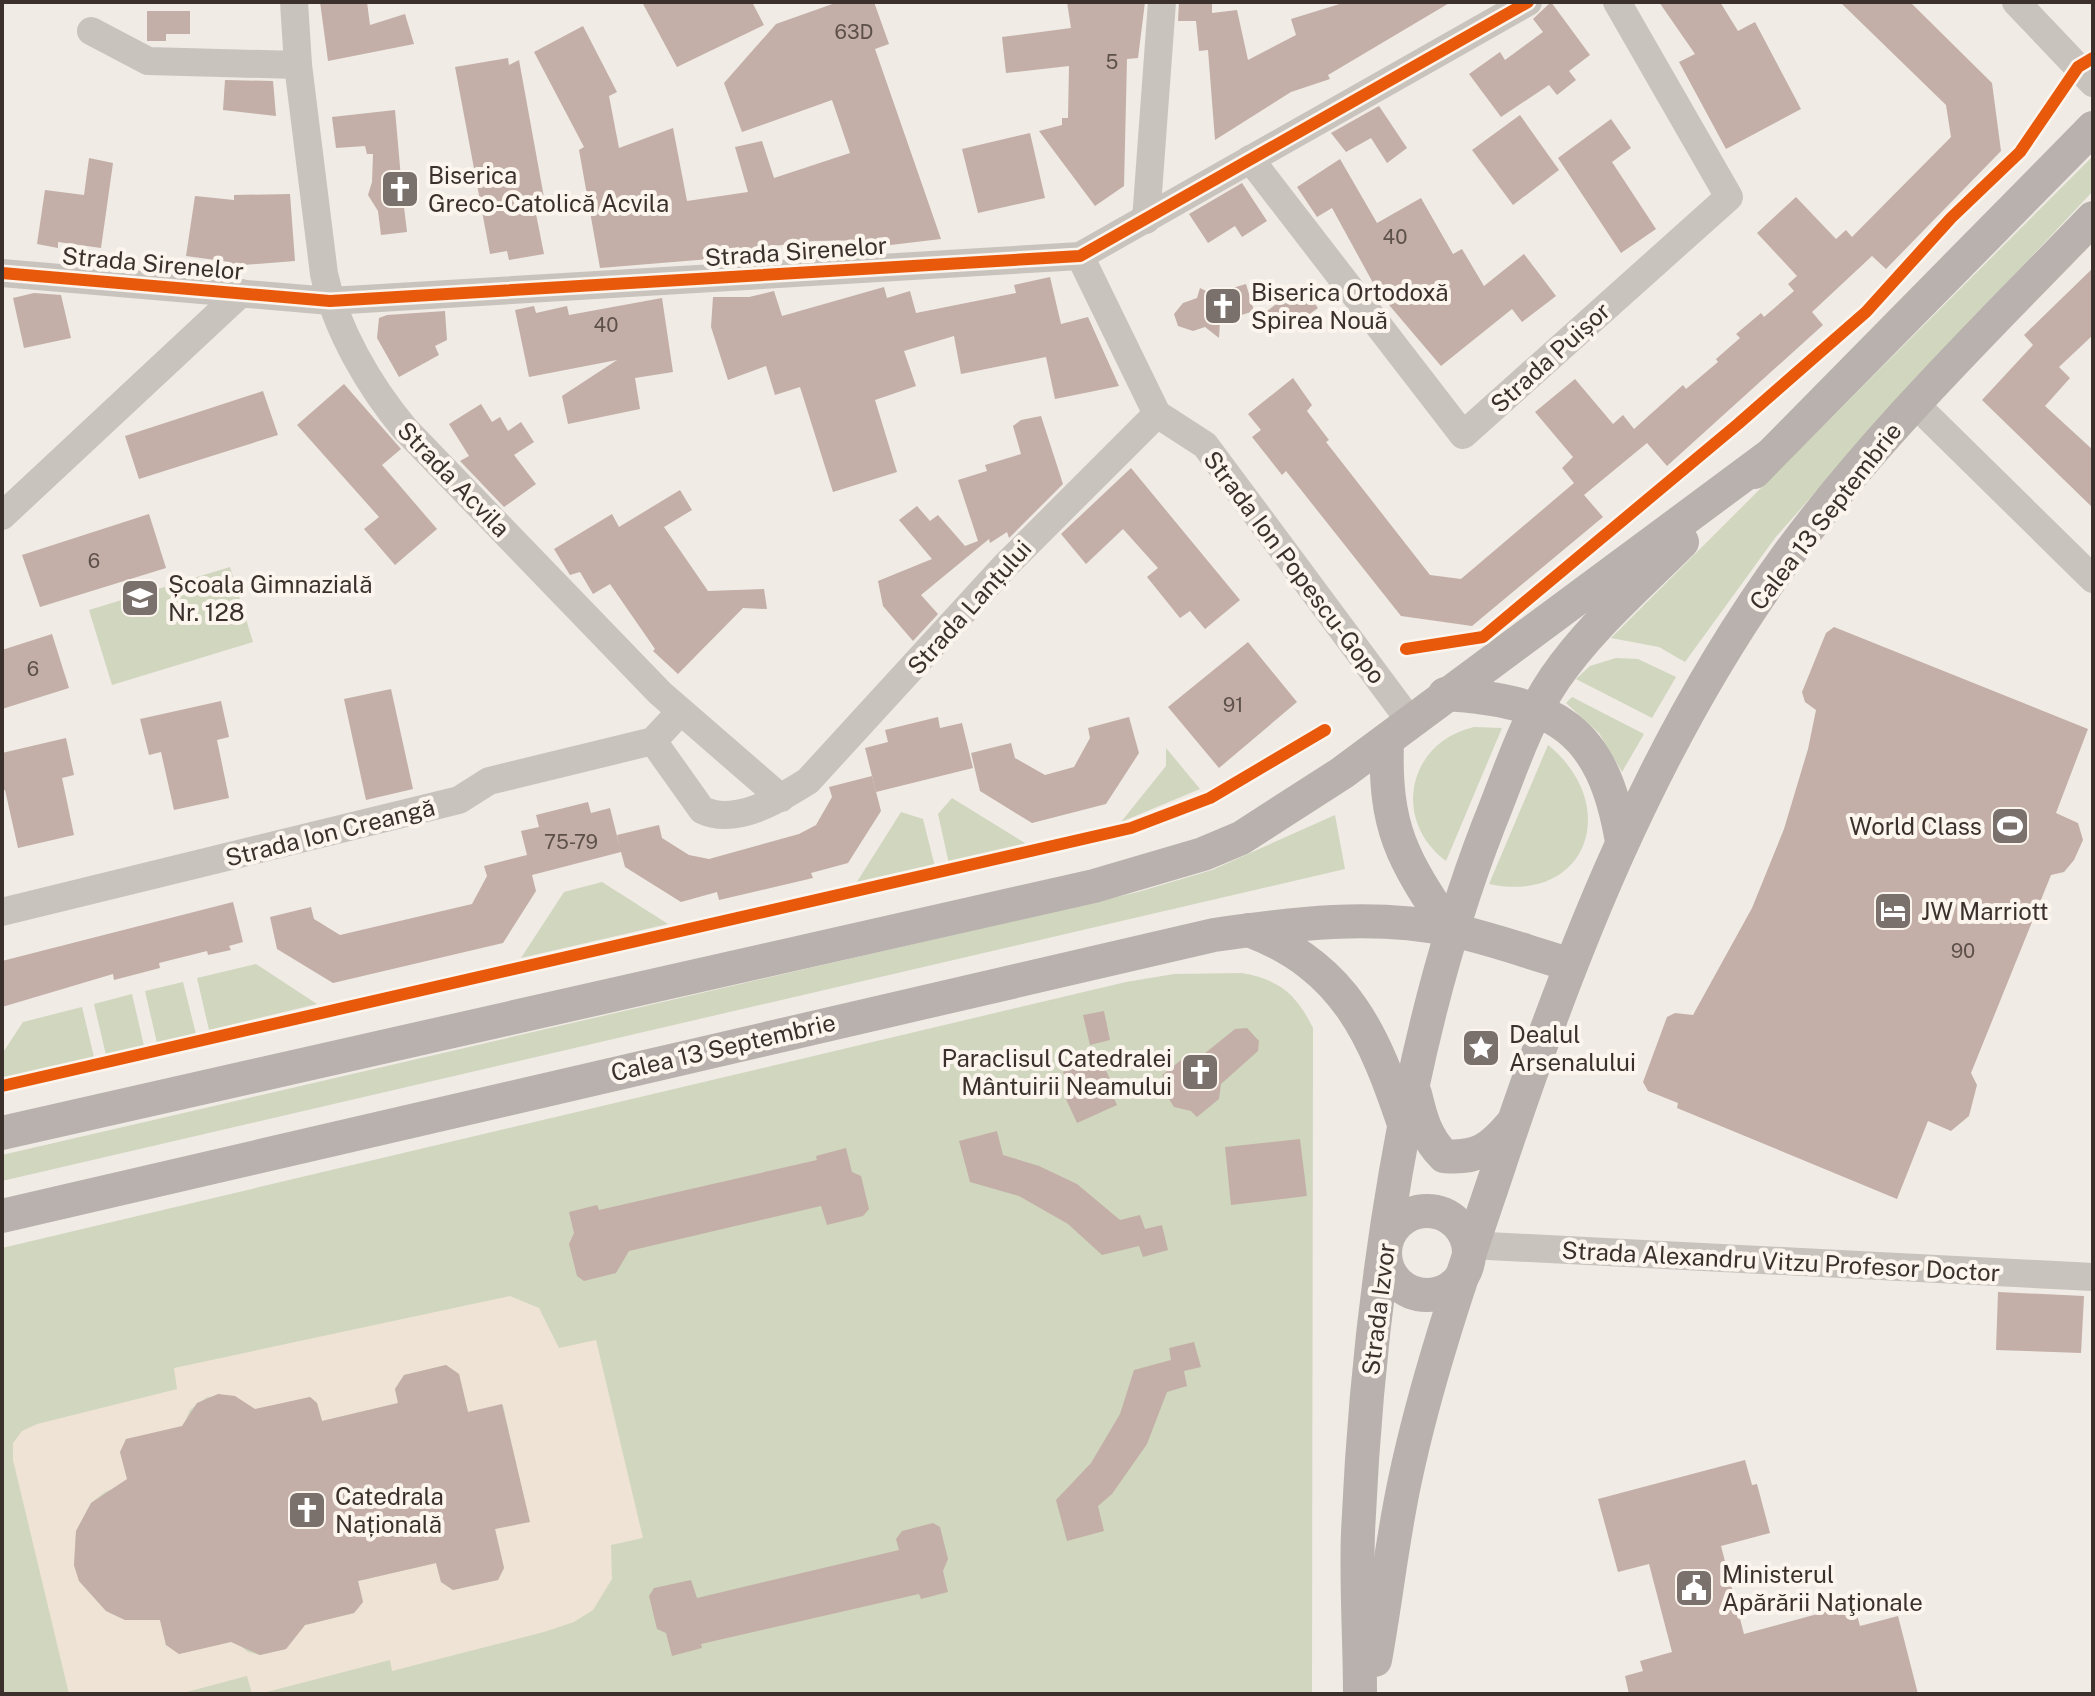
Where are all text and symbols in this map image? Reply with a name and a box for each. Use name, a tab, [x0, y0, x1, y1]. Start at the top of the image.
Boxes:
house number: 63D	[835, 20, 873, 44]
house number: 5	[1106, 50, 1118, 74]
place label: Biserica Greco-Catolică Acvila	[428, 161, 669, 217]
church icon: Biserica Greco-Catolică Acvila	[379, 168, 421, 210]
house number: 40	[1383, 225, 1407, 249]
street label: Strada Sirenelor	[704, 231, 888, 271]
street label: Strada Sirenelor	[61, 241, 245, 285]
place label: Biserica Ortodoxă Spirea Nouă	[1251, 278, 1449, 334]
church icon: Biserica Ortodoxă Spirea Nouă	[1202, 285, 1244, 327]
street label: Strada Puișor	[1485, 296, 1615, 418]
house number: 40	[594, 313, 618, 337]
street label: Strada Acvila	[392, 416, 516, 542]
street label: Calea 13 Septembrie	[1743, 417, 1907, 615]
street label: Strada Ion Popescu-Gopo	[1198, 445, 1392, 689]
street label: Strada Lanțului	[901, 534, 1037, 680]
house number: 6	[88, 549, 100, 573]
place label: Școala Gimnazială Nr. 128	[168, 570, 373, 626]
school or university icon: Școala Gimnazială Nr. 128	[119, 577, 161, 619]
house number: 6	[27, 657, 39, 681]
house number: 91	[1223, 693, 1243, 717]
street label: Strada Ion Creangă	[223, 792, 437, 872]
sports icon: World Class	[1989, 805, 2031, 847]
place label: World Class	[1849, 812, 1982, 840]
house number: 75-79	[544, 830, 598, 854]
hotel icon: JW Marriott	[1872, 890, 1914, 932]
place label: JW Marriott	[1921, 897, 2049, 925]
house number: 90	[1951, 939, 1975, 963]
street label: Calea 13 Septembrie	[608, 1008, 838, 1086]
place label: Dealul Arsenalului	[1509, 1020, 1636, 1076]
place icon: Dealul Arsenalului	[1460, 1027, 1502, 1069]
place label: Paraclisul Catedralei Mântuirii Neamului	[942, 1044, 1172, 1100]
church icon: Paraclisul Catedralei Mântuirii Neamului	[1179, 1051, 1221, 1093]
street label: Strada Alexandru Vitzu Profesor Doctor	[1561, 1236, 2001, 1286]
street label: Strada Izvor	[1356, 1241, 1400, 1377]
place label: Catedrala Națională	[335, 1482, 444, 1538]
church icon: Catedrala Națională	[286, 1489, 328, 1531]
place label: Ministerul Apărării Naţionale	[1722, 1560, 1923, 1616]
public building icon: Ministerul Apărării Naţionale	[1673, 1567, 1715, 1609]

